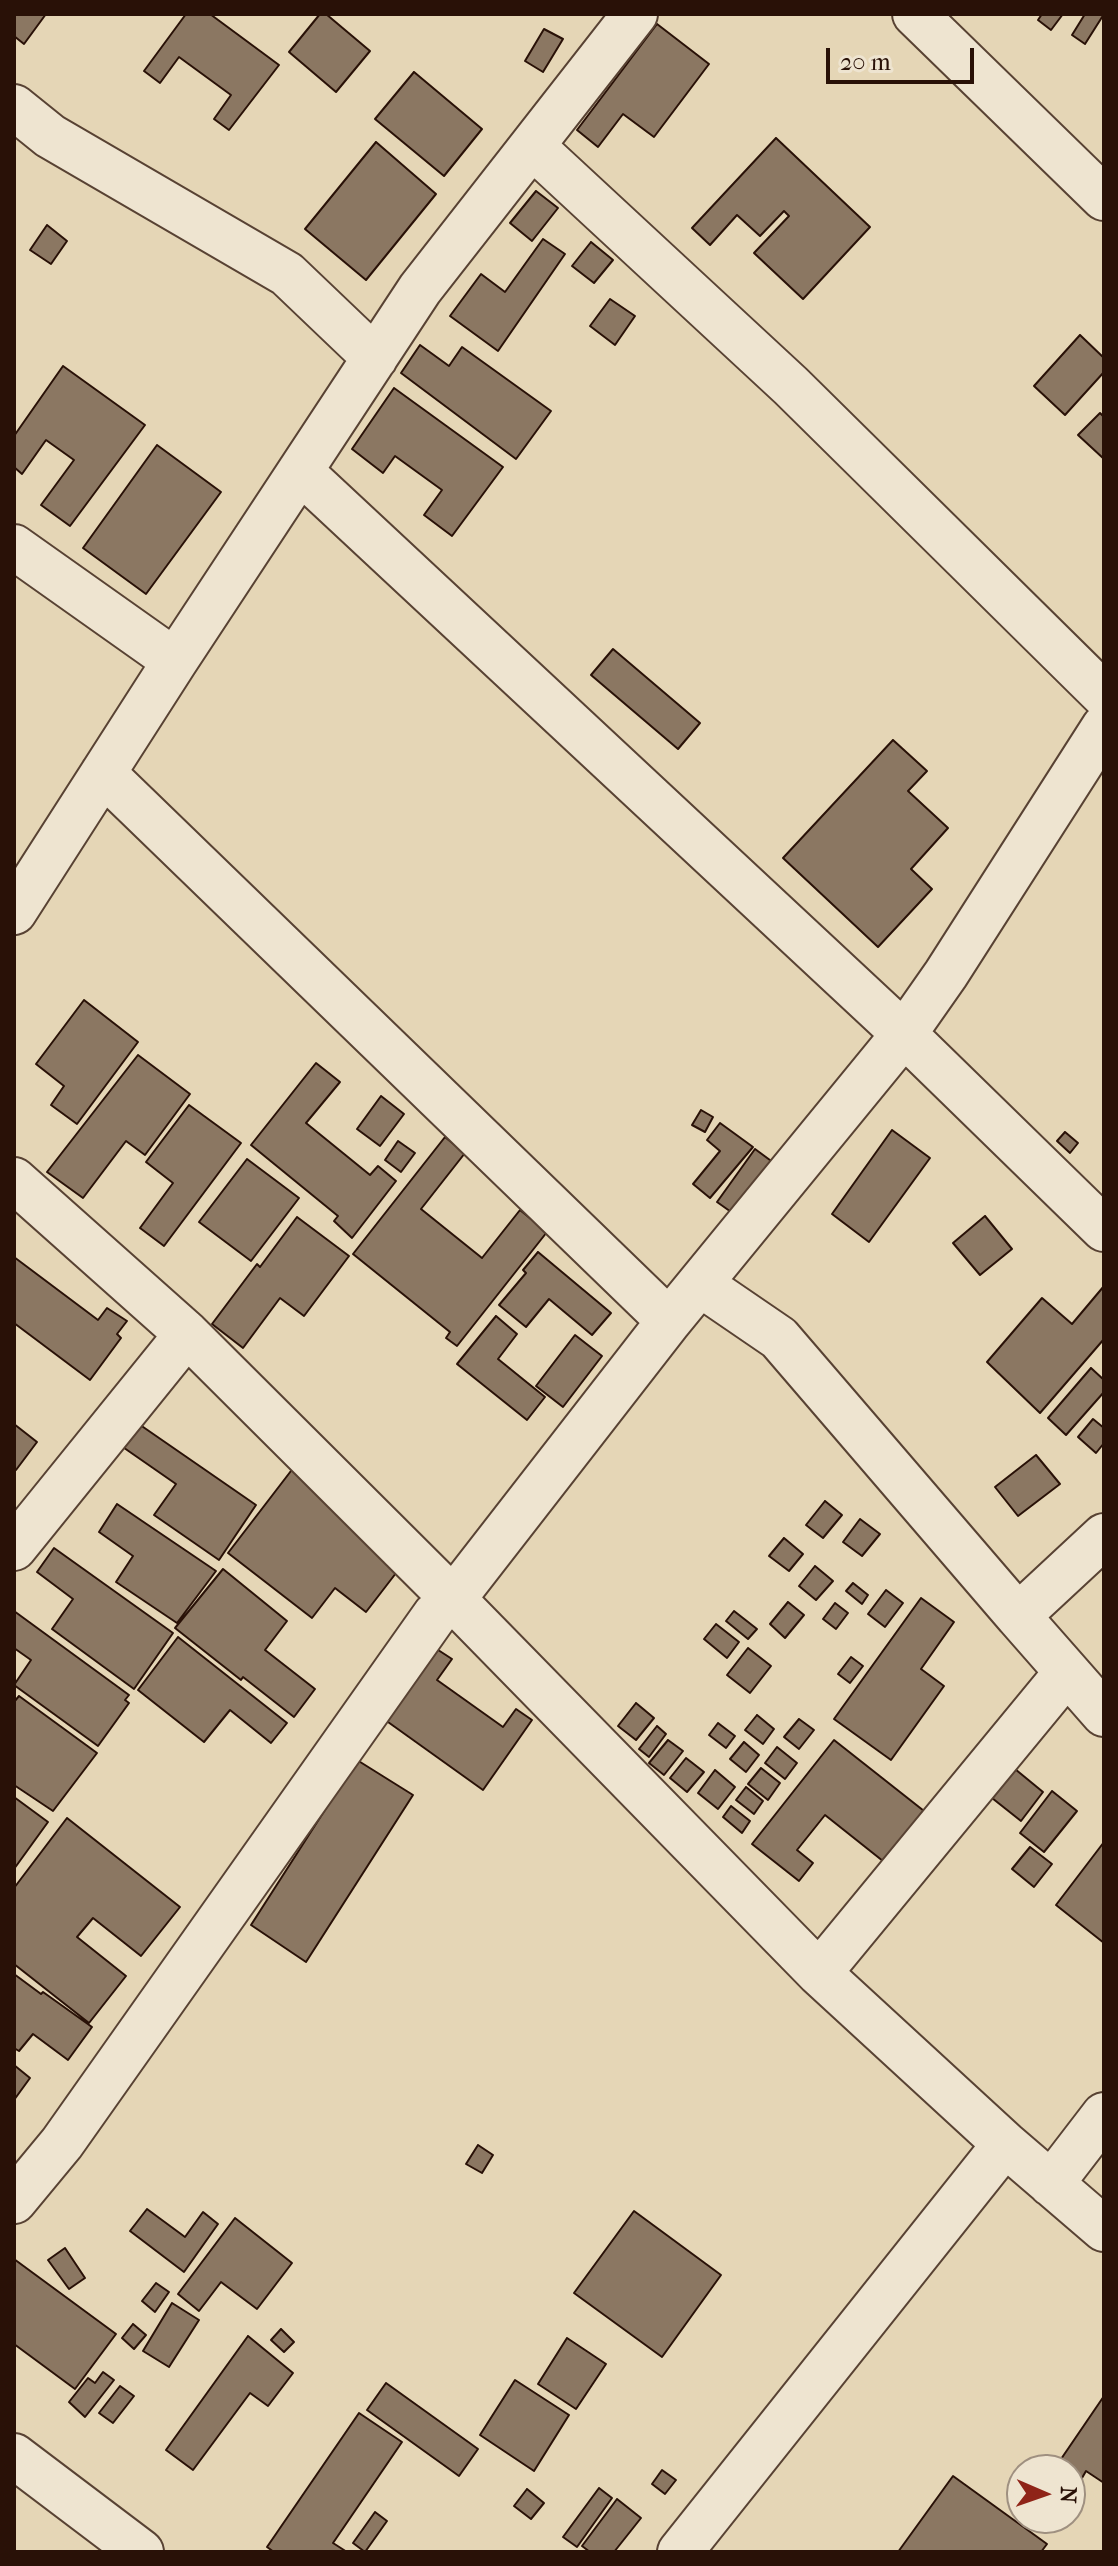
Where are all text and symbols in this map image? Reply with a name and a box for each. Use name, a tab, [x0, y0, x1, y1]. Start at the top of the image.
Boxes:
scale bar	[830, 32, 978, 82]
text: 20 m	[840, 48, 891, 76]
north arrow	[1006, 2454, 1086, 2534]
text: N	[1055, 2486, 1081, 2504]

